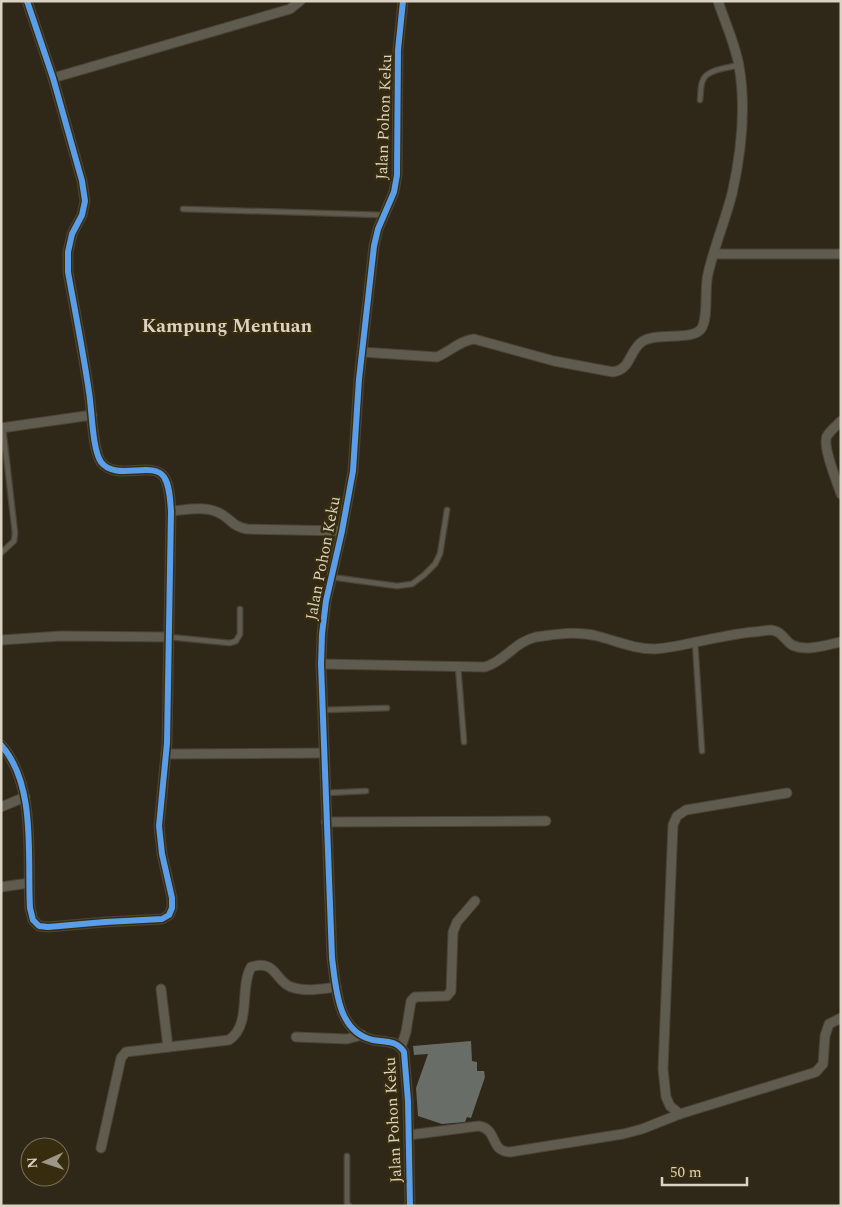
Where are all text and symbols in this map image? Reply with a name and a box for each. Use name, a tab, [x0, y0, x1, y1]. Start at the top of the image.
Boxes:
street label: Jalan Pohon Keku	[370, 54, 398, 180]
district label: Kampung Mentuan	[142, 312, 313, 341]
street label: Jalan Pohon Keku	[299, 494, 347, 622]
street label: Jalan Pohon Keku	[378, 1056, 408, 1183]
north arrow	[20, 1137, 70, 1187]
scale bar	[662, 1154, 747, 1186]
text: N	[22, 1156, 43, 1169]
text: 50 m	[670, 1161, 702, 1184]

